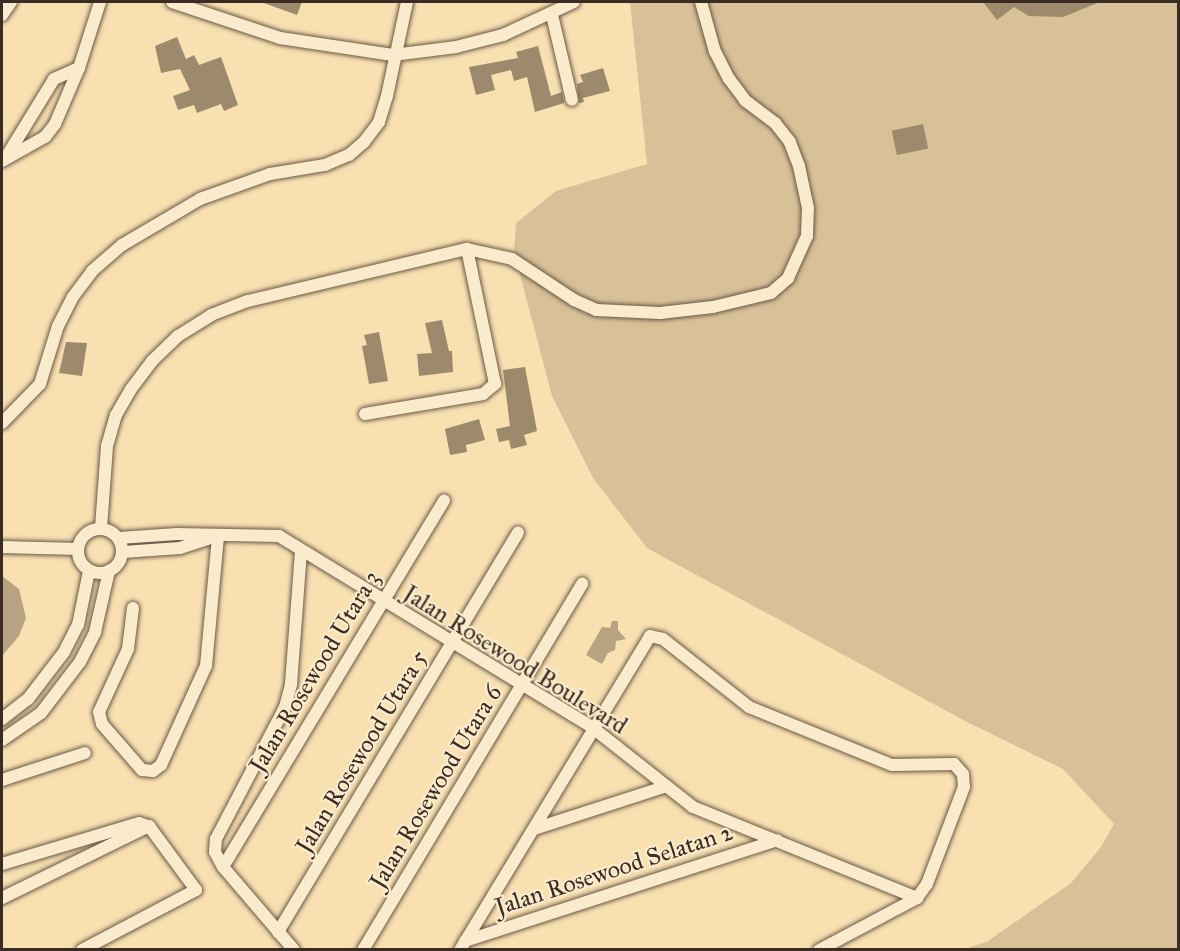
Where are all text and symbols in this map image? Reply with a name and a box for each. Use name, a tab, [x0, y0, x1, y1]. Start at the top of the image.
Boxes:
street label: Jalan Rosewood Utara 3	[243, 566, 387, 778]
street label: Jalan Rosewood Boulevard	[398, 579, 632, 741]
street label: Jalan Rosewood Utara 5	[290, 645, 434, 859]
street label: Jalan Rosewood Utara 6	[364, 680, 508, 894]
street label: Jalan Rosewood Selatan 2	[492, 818, 736, 922]

